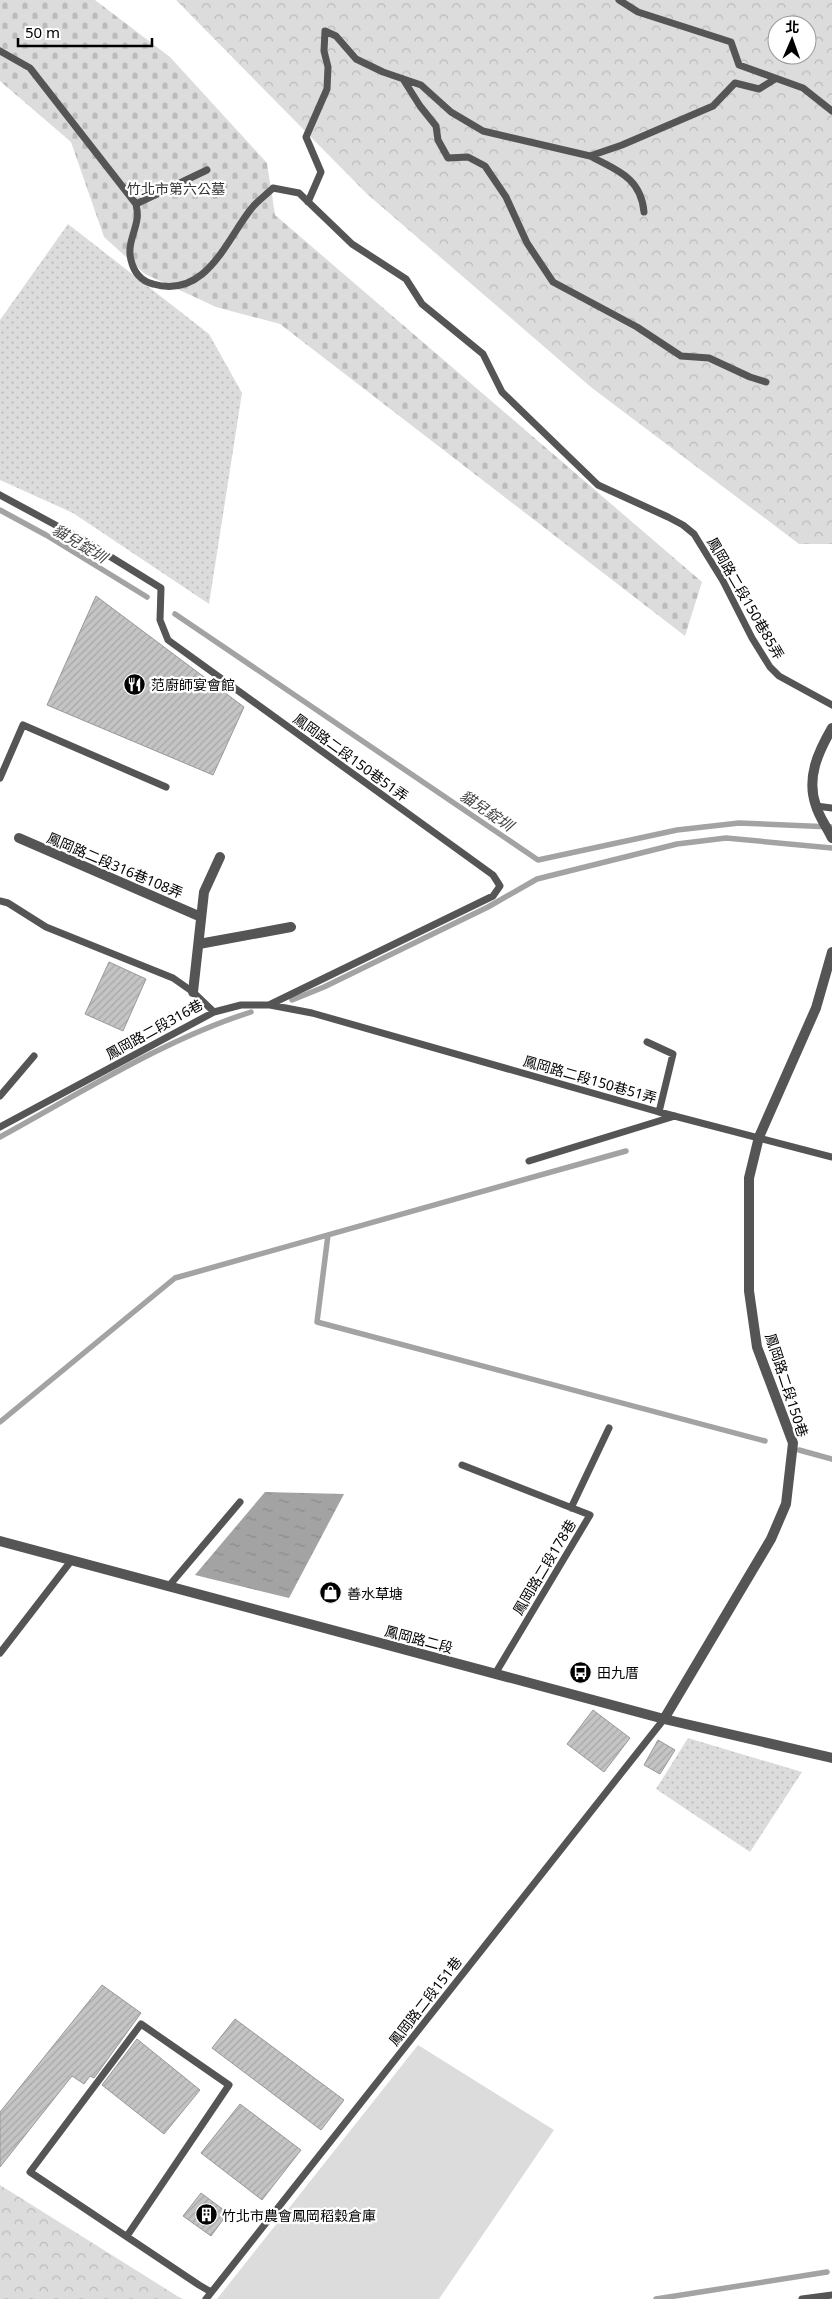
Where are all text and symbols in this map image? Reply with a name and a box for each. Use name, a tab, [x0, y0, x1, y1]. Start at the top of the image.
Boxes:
scale bar	[18, 15, 151, 47]
north arrow	[767, 15, 817, 65]
text: 北	[785, 17, 800, 36]
text: 50 m	[25, 22, 60, 42]
park label: 竹北市第六公墓	[127, 179, 225, 198]
water label: 貓兒錠圳	[49, 519, 113, 568]
street label: 鳳岡路二段150巷85弄	[703, 533, 789, 663]
restaurant icon: 范廚師宴會館	[123, 672, 147, 696]
place label: 范廚師宴會館	[151, 675, 235, 694]
street label: 鳳岡路二段150巷51弄	[290, 709, 412, 805]
water label: 貓兒錠圳	[457, 785, 519, 836]
street label: 鳳岡路二段316巷108弄	[44, 828, 186, 902]
street label: 鳳岡路二段316巷	[102, 995, 206, 1063]
street label: 鳳岡路二段150巷51弄	[521, 1051, 659, 1107]
street label: 鳳岡路二段150巷	[761, 1331, 813, 1439]
street label: 鳳岡路二段178巷	[508, 1516, 580, 1618]
shop icon: 善水草塘	[319, 1581, 343, 1605]
place label: 善水草塘	[347, 1584, 403, 1603]
street label: 鳳岡路二段	[383, 1621, 455, 1657]
bus stop icon: 田九厝	[569, 1660, 593, 1684]
place label: 田九厝	[597, 1663, 639, 1682]
street label: 鳳岡路二段151巷	[384, 1953, 466, 2049]
building icon: 竹北市農會鳳岡稻穀倉庫	[194, 2203, 218, 2227]
place label: 竹北市農會鳳岡稻穀倉庫	[222, 2206, 376, 2225]

